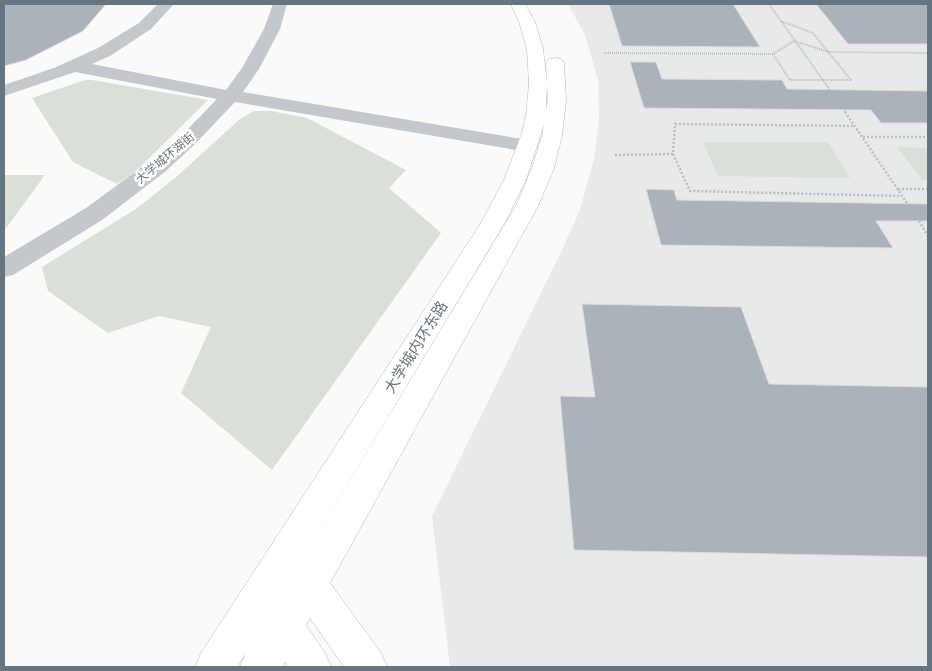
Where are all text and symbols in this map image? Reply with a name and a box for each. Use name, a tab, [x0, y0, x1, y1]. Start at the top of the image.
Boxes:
street label: 大学城环湖街	[133, 129, 197, 187]
street label: 大学城内环东路	[381, 298, 451, 396]

